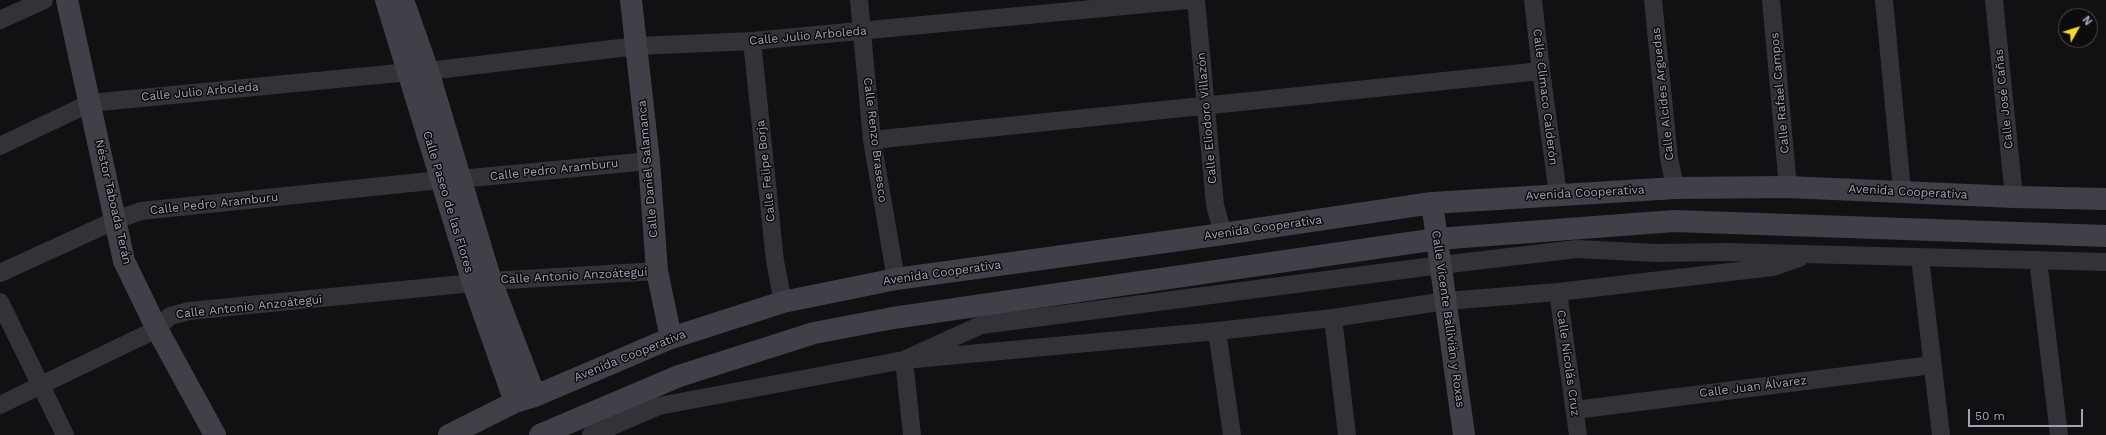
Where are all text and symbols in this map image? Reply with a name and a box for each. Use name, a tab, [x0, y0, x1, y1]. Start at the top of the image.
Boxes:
north arrow	[2058, 8, 2098, 48]
text: N	[2079, 14, 2095, 28]
street label: Calle Julio Arboleda	[749, 24, 867, 48]
street label: Calle Alcides Arguedas	[1649, 27, 1677, 161]
street label: Calle Climaco Calderón	[1529, 28, 1561, 166]
street label: Calle Rafael Campos	[1768, 32, 1792, 154]
street label: Calle José Cañas	[1992, 48, 2016, 150]
street label: Calle Eliodoro Villazón	[1194, 52, 1220, 184]
street label: Calle Renzo Brasesco	[860, 77, 890, 203]
street label: Calle Julio Arboleda	[141, 80, 259, 104]
street label: Calle Daniel Salamanca	[635, 100, 661, 238]
street label: Calle Felipe Borja	[753, 119, 779, 223]
street label: Calle Paseo de las Flores	[420, 129, 476, 275]
street label: Néstor Taboada Terán	[92, 138, 134, 266]
street label: Calle Pedro Aramburu	[489, 156, 619, 184]
street label: Avenida Cooperativa	[1848, 182, 1968, 202]
street label: Avenida Cooperativa	[1525, 183, 1645, 203]
street label: Calle Pedro Aramburu	[149, 190, 279, 218]
street label: Avenida Cooperativa	[1203, 213, 1323, 243]
street label: Calle Vicente Ballivián y Roxas	[1428, 230, 1468, 408]
street label: Avenida Cooperativa	[882, 258, 1002, 288]
street label: Calle Antonio Anzoátegui	[500, 265, 648, 287]
street label: Calle Antonio Anzoátegui	[175, 292, 323, 322]
street label: Calle Nicolás Cruz	[1553, 309, 1583, 417]
street label: Avenida Cooperativa	[572, 327, 688, 385]
street label: Calle Juan Álvarez	[1699, 373, 1807, 401]
scale bar	[1970, 401, 2085, 427]
text: 50 m	[1975, 409, 2005, 423]

